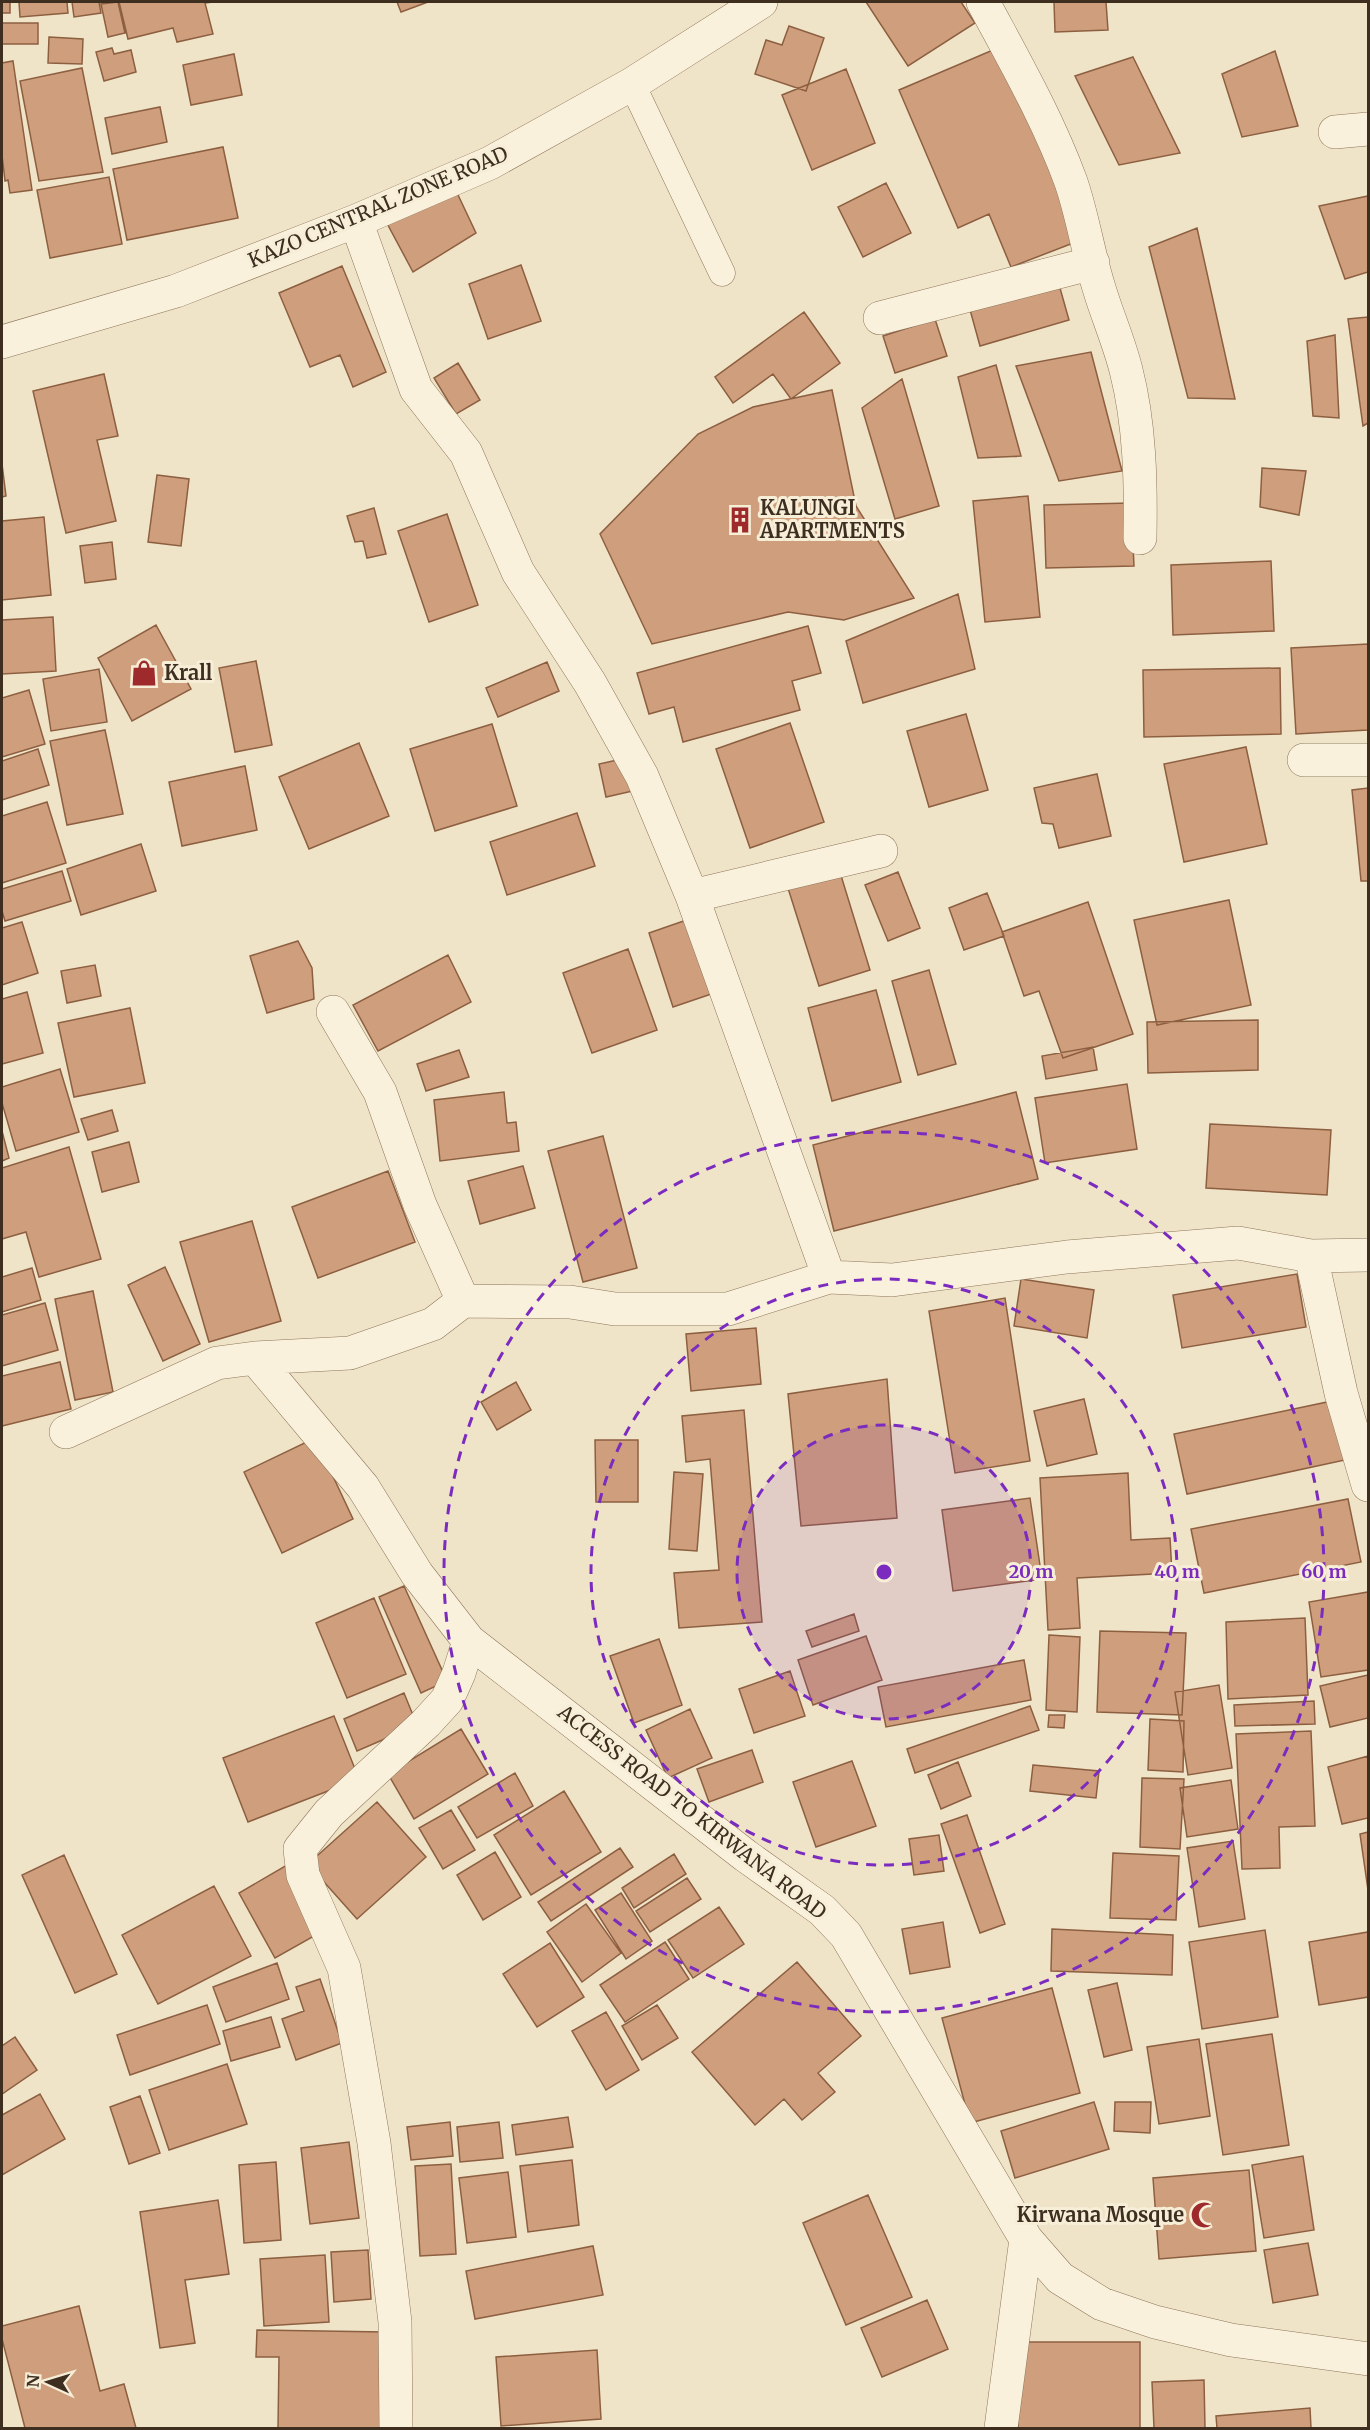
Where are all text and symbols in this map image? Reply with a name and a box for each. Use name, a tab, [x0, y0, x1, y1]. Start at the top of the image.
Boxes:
street label: KAZO CENTRAL ZONE ROAD	[244, 140, 511, 273]
place label: KALUNGI APARTMENTS	[759, 495, 905, 543]
building icon: KALUNGI APARTMENTS	[725, 505, 755, 535]
shop icon: Krall	[129, 658, 159, 688]
place label: Krall	[164, 660, 213, 685]
text: 20 m	[1009, 1560, 1053, 1583]
text: 40 m	[1154, 1560, 1200, 1583]
text: 60 m	[1301, 1560, 1347, 1583]
centre of rings	[874, 1562, 894, 1582]
street label: ACCESS ROAD TO KIRWANA ROAD	[552, 1698, 832, 1924]
mosque icon: Kirwana Mosque	[1189, 2200, 1219, 2230]
place label: Kirwana Mosque	[1016, 2202, 1184, 2227]
north arrow	[18, 2352, 78, 2412]
text: N	[23, 2374, 43, 2388]

